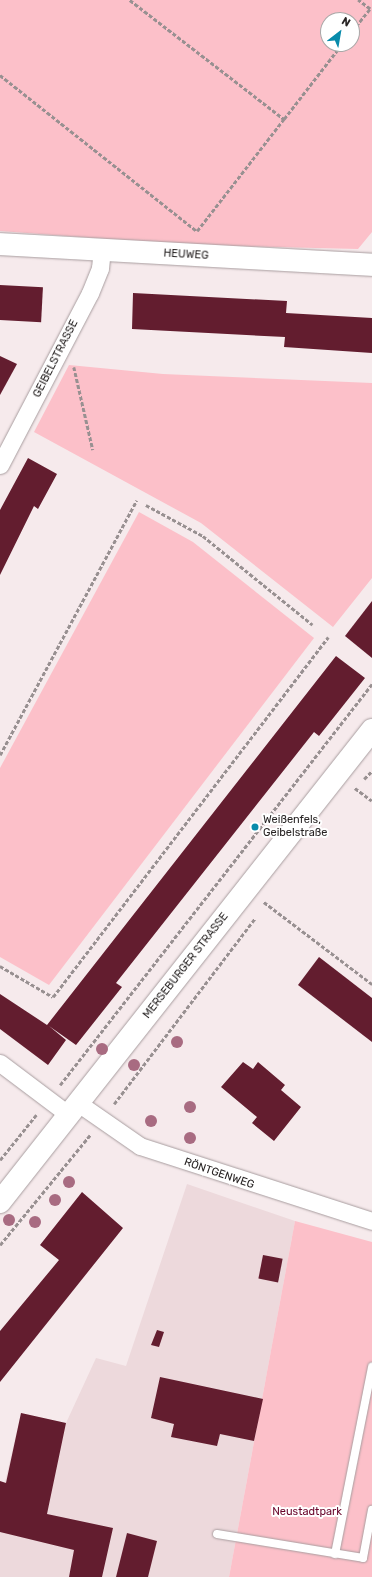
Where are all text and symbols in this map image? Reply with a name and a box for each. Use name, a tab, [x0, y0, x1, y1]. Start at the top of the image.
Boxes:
north arrow	[320, 12, 360, 52]
text: N	[339, 15, 353, 30]
street label: HEUWEG	[163, 247, 209, 263]
street label: GEIBELSTRASSE	[31, 318, 81, 400]
place label: Weißenfels, Geibelstraße	[263, 814, 327, 840]
marker: Weißenfels, Geibelstraße	[250, 822, 260, 832]
street label: MERSEBURGER STRASSE	[141, 911, 231, 1021]
street label: RÖNTGENWEG	[182, 1156, 256, 1192]
park label: Neustadtpark	[272, 1505, 342, 1519]

